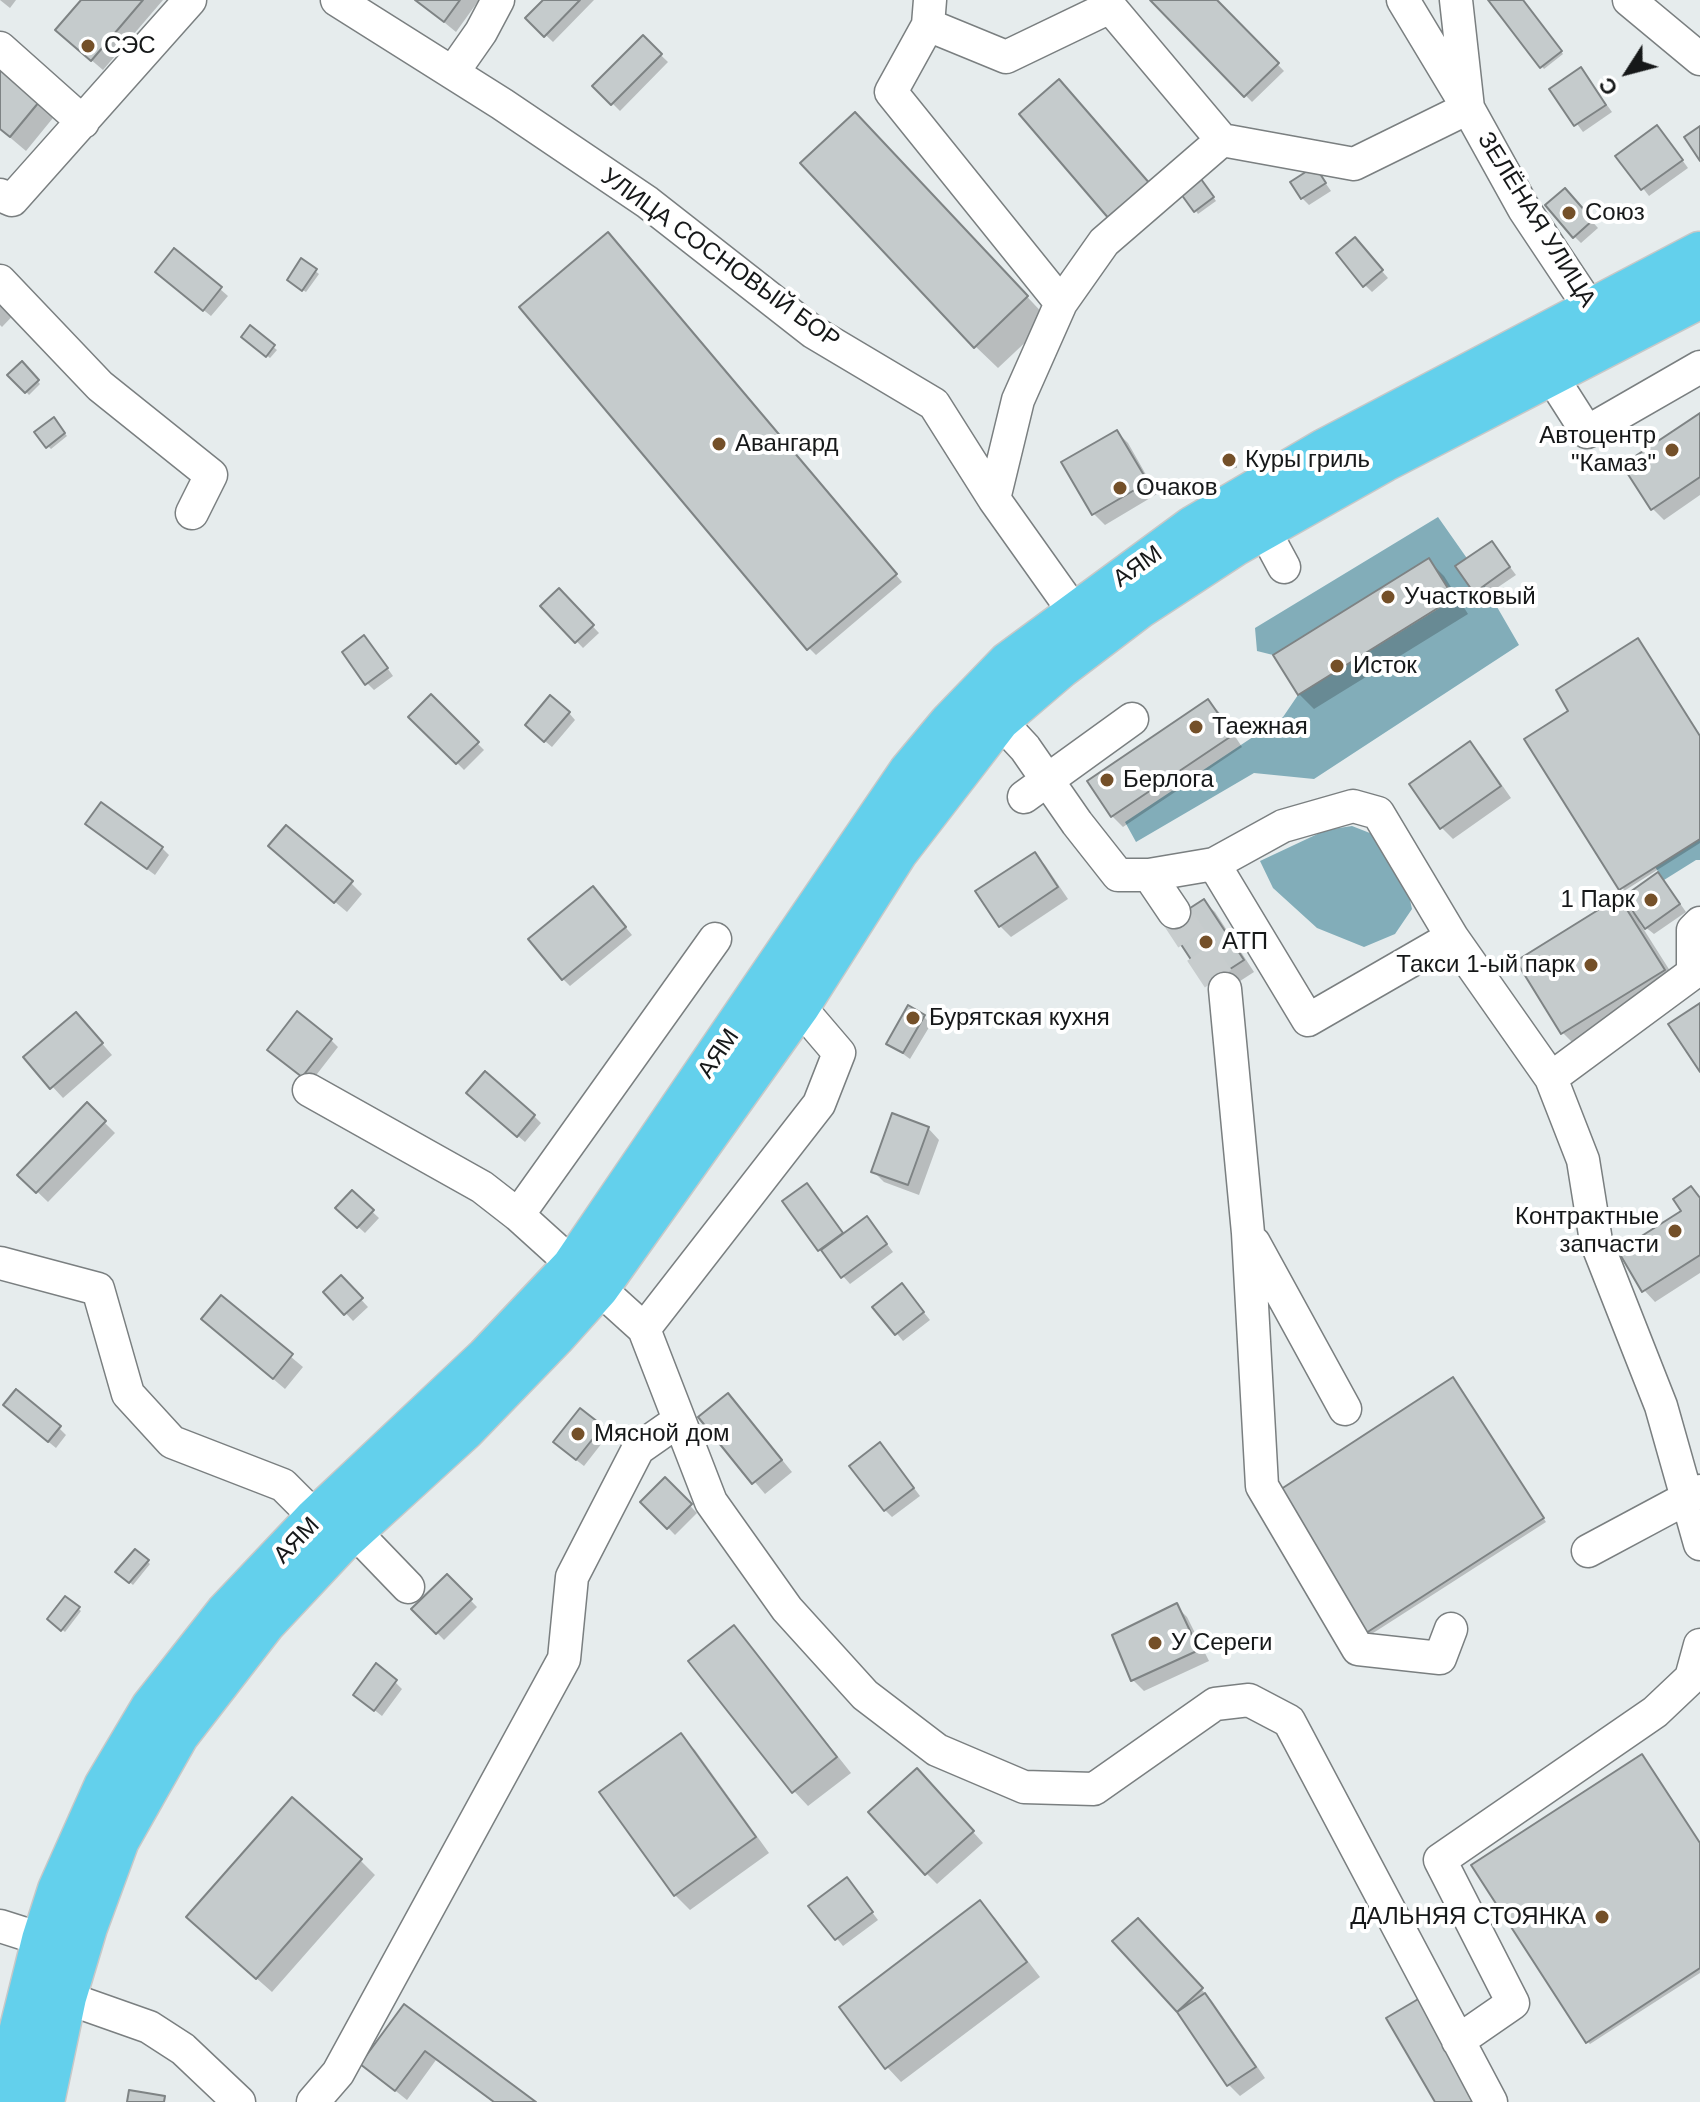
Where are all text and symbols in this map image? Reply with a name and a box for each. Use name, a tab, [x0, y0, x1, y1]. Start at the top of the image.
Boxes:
place label: СЭС	[104, 32, 156, 60]
north arrow	[1588, 32, 1668, 112]
marker: СЭС	[79, 37, 97, 55]
text: С	[1593, 73, 1623, 100]
street label: ЗЕЛЁНАЯ УЛИЦА	[1471, 127, 1601, 313]
street label: УЛИЦА СОСНОВЫЙ БОР	[595, 163, 845, 355]
place label: Союз	[1585, 199, 1645, 227]
marker: Союз	[1560, 204, 1578, 222]
place label: Автоцентр "Камаз"	[1539, 422, 1656, 478]
place label: Авангард	[735, 430, 838, 458]
marker: Авангард	[710, 435, 728, 453]
marker: Автоцентр "Камаз"	[1663, 441, 1681, 459]
place label: Куры гриль	[1245, 446, 1370, 474]
marker: Куры гриль	[1220, 451, 1238, 469]
place label: Очаков	[1136, 474, 1217, 502]
marker: Очаков	[1111, 479, 1129, 497]
street label: АЯМ	[1108, 540, 1168, 594]
place label: Участковый	[1404, 583, 1536, 611]
marker: Участковый	[1379, 588, 1397, 606]
place label: Исток	[1353, 652, 1417, 680]
marker: Исток	[1328, 657, 1346, 675]
place label: Таежная	[1212, 713, 1308, 741]
marker: Таежная	[1187, 718, 1205, 736]
place label: Берлога	[1123, 766, 1214, 794]
marker: Берлога	[1098, 771, 1116, 789]
place label: 1 Парк	[1561, 886, 1635, 914]
marker: 1 Парк	[1642, 891, 1660, 909]
place label: АТП	[1222, 928, 1268, 956]
marker: АТП	[1197, 933, 1215, 951]
place label: Такси 1-ый парк	[1396, 951, 1575, 979]
marker: Такси 1-ый парк	[1582, 956, 1600, 974]
place label: Бурятская кухня	[929, 1004, 1110, 1032]
marker: Бурятская кухня	[904, 1009, 922, 1027]
street label: АЯМ	[692, 1024, 746, 1084]
place label: Контрактные запчасти	[1515, 1203, 1659, 1259]
marker: Контрактные запчасти	[1666, 1222, 1684, 1240]
place label: Мясной дом	[594, 1420, 730, 1448]
marker: Мясной дом	[569, 1425, 587, 1443]
street label: АЯМ	[268, 1512, 326, 1570]
place label: У Сереги	[1171, 1629, 1272, 1657]
marker: У Сереги	[1146, 1634, 1164, 1652]
place label: ДАЛЬНЯЯ СТОЯНКА	[1350, 1903, 1586, 1931]
marker: ДАЛЬНЯЯ СТОЯНКА	[1593, 1908, 1611, 1926]

